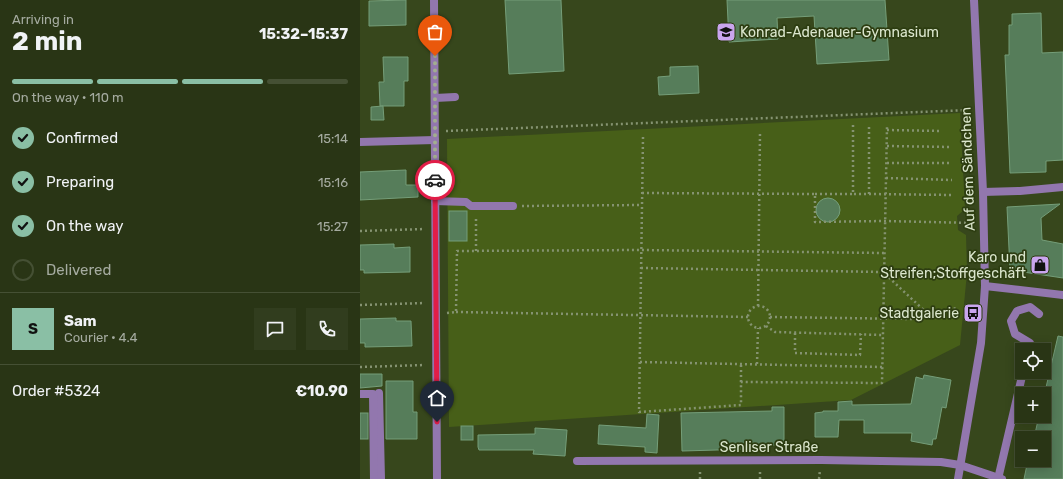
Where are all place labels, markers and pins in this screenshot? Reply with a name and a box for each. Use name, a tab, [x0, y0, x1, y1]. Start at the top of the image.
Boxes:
pin	[418, 15, 452, 56]
school or university icon: Konrad-Adenauer-Gymnasium	[715, 21, 737, 43]
place label: Konrad-Adenauer-Gymnasium	[740, 24, 939, 41]
place label: Karo und Streifen;Stoffgeschäft	[880, 249, 1027, 282]
shop icon: Karo und Streifen;Stoffgeschäft	[1029, 254, 1051, 276]
bus stop icon: Stadtgalerie	[962, 302, 984, 324]
place label: Stadtgalerie	[879, 305, 959, 322]
pin	[420, 381, 454, 422]

